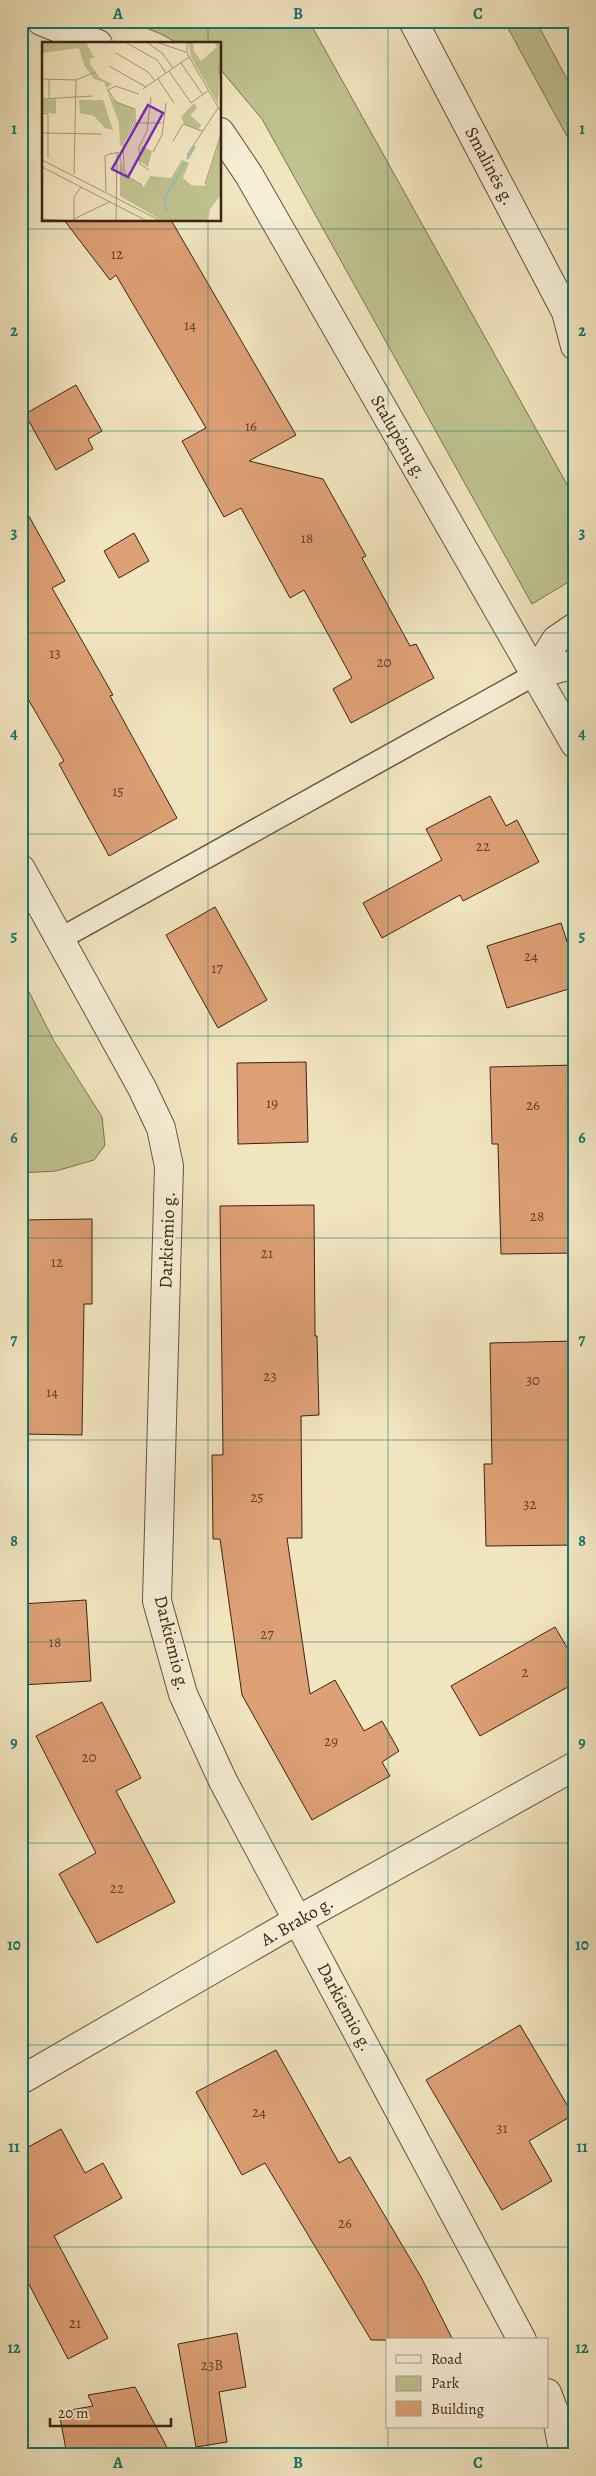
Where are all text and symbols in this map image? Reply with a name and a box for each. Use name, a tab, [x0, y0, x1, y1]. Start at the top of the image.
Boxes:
text: A	[112, 3, 124, 25]
text: B	[293, 3, 303, 25]
text: C	[473, 3, 483, 25]
inset map	[42, 42, 221, 221]
text: 1	[11, 118, 17, 140]
text: 1	[579, 118, 585, 140]
street label: Smalinės g.	[459, 123, 521, 209]
house number: 12	[111, 244, 123, 264]
house number: 14	[184, 315, 196, 335]
text: 2	[10, 320, 18, 342]
text: 2	[578, 320, 586, 342]
street label: Stalupėnų g.	[365, 391, 433, 483]
house number: 16	[245, 416, 257, 436]
text: 3	[11, 522, 18, 544]
text: 3	[579, 522, 586, 544]
house number: 18	[301, 528, 313, 548]
house number: 13	[49, 643, 61, 663]
house number: 20	[376, 652, 392, 672]
text: 4	[10, 723, 18, 745]
text: 4	[578, 723, 586, 745]
house number: 15	[112, 781, 124, 801]
house number: 22	[476, 836, 490, 856]
text: 5	[11, 925, 18, 947]
text: 5	[579, 925, 586, 947]
house number: 24	[524, 946, 538, 966]
house number: 17	[211, 958, 223, 978]
house number: 19	[266, 1093, 278, 1113]
house number: 26	[526, 1095, 540, 1115]
text: 6	[10, 1127, 18, 1149]
text: 6	[578, 1127, 586, 1149]
street label: Darkiemio g.	[153, 1191, 181, 1289]
house number: 28	[530, 1206, 544, 1226]
house number: 21	[261, 1243, 273, 1263]
house number: 12	[51, 1252, 63, 1272]
text: 7	[11, 1329, 18, 1351]
text: 7	[579, 1329, 586, 1351]
house number: 23	[263, 1366, 277, 1386]
house number: 30	[526, 1370, 540, 1390]
house number: 14	[46, 1382, 58, 1402]
house number: 25	[250, 1487, 264, 1507]
house number: 32	[523, 1494, 537, 1514]
text: 8	[10, 1530, 18, 1552]
text: 8	[578, 1530, 586, 1552]
street label: Darkiemio g.	[149, 1593, 195, 1693]
house number: 27	[260, 1624, 274, 1644]
house number: 18	[49, 1632, 61, 1652]
house number: 2	[521, 1662, 529, 1682]
house number: 29	[324, 1731, 338, 1751]
text: 9	[10, 1732, 18, 1754]
text: 9	[578, 1732, 586, 1754]
house number: 20	[81, 1747, 97, 1767]
house number: 22	[110, 1878, 124, 1898]
street label: A. Brako g.	[255, 1890, 338, 1952]
text: 10	[7, 1934, 21, 1956]
text: 10	[575, 1934, 589, 1956]
street label: Darkiemio g.	[312, 1958, 378, 2056]
house number: 24	[252, 2102, 266, 2122]
house number: 31	[496, 2118, 508, 2138]
text: 11	[8, 2136, 20, 2158]
text: 11	[576, 2136, 588, 2158]
house number: 26	[338, 2213, 352, 2233]
house number: 21	[69, 2313, 81, 2333]
text: 12	[7, 2337, 21, 2359]
text: 12	[575, 2337, 589, 2359]
legend	[386, 2338, 548, 2428]
text: Road	[431, 2349, 463, 2369]
house number: 23B	[201, 2355, 223, 2375]
text: Park	[431, 2373, 460, 2393]
scale bar	[50, 2396, 171, 2428]
text: Building	[431, 2399, 484, 2419]
text: 20 m	[58, 2403, 89, 2423]
text: A	[112, 2452, 124, 2474]
text: B	[293, 2452, 303, 2474]
text: C	[473, 2452, 483, 2474]

